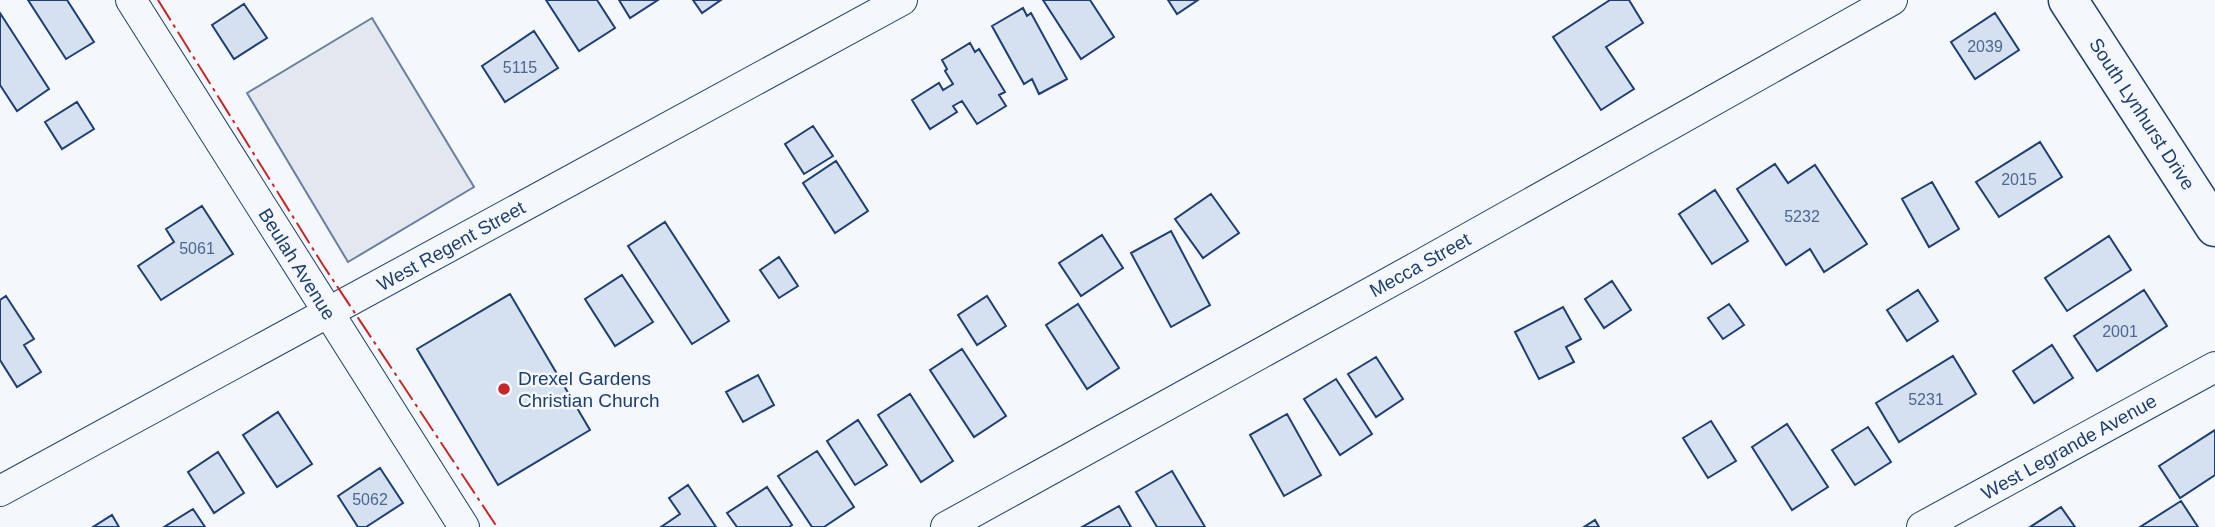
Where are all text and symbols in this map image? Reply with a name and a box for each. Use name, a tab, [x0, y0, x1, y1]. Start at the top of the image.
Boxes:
street label: South Lynhurst Drive	[2085, 34, 2199, 194]
house number: 2039	[1967, 38, 2003, 55]
house number: 5115	[503, 59, 537, 76]
house number: 2015	[2001, 171, 2037, 188]
street label: West Regent Street	[374, 196, 529, 295]
street label: Beulah Avenue	[254, 204, 340, 324]
house number: 5232	[1784, 208, 1820, 225]
street label: Mecca Street	[1366, 228, 1475, 301]
house number: 5061	[179, 240, 215, 257]
house number: 2001	[2102, 323, 2138, 340]
place label: Drexel Gardens Christian Church	[518, 368, 660, 411]
marker: Drexel Gardens Christian Church	[496, 381, 512, 397]
street label: West Legrande Avenue	[1978, 390, 2160, 504]
house number: 5231	[1908, 391, 1944, 408]
house number: 5062	[352, 491, 388, 508]

